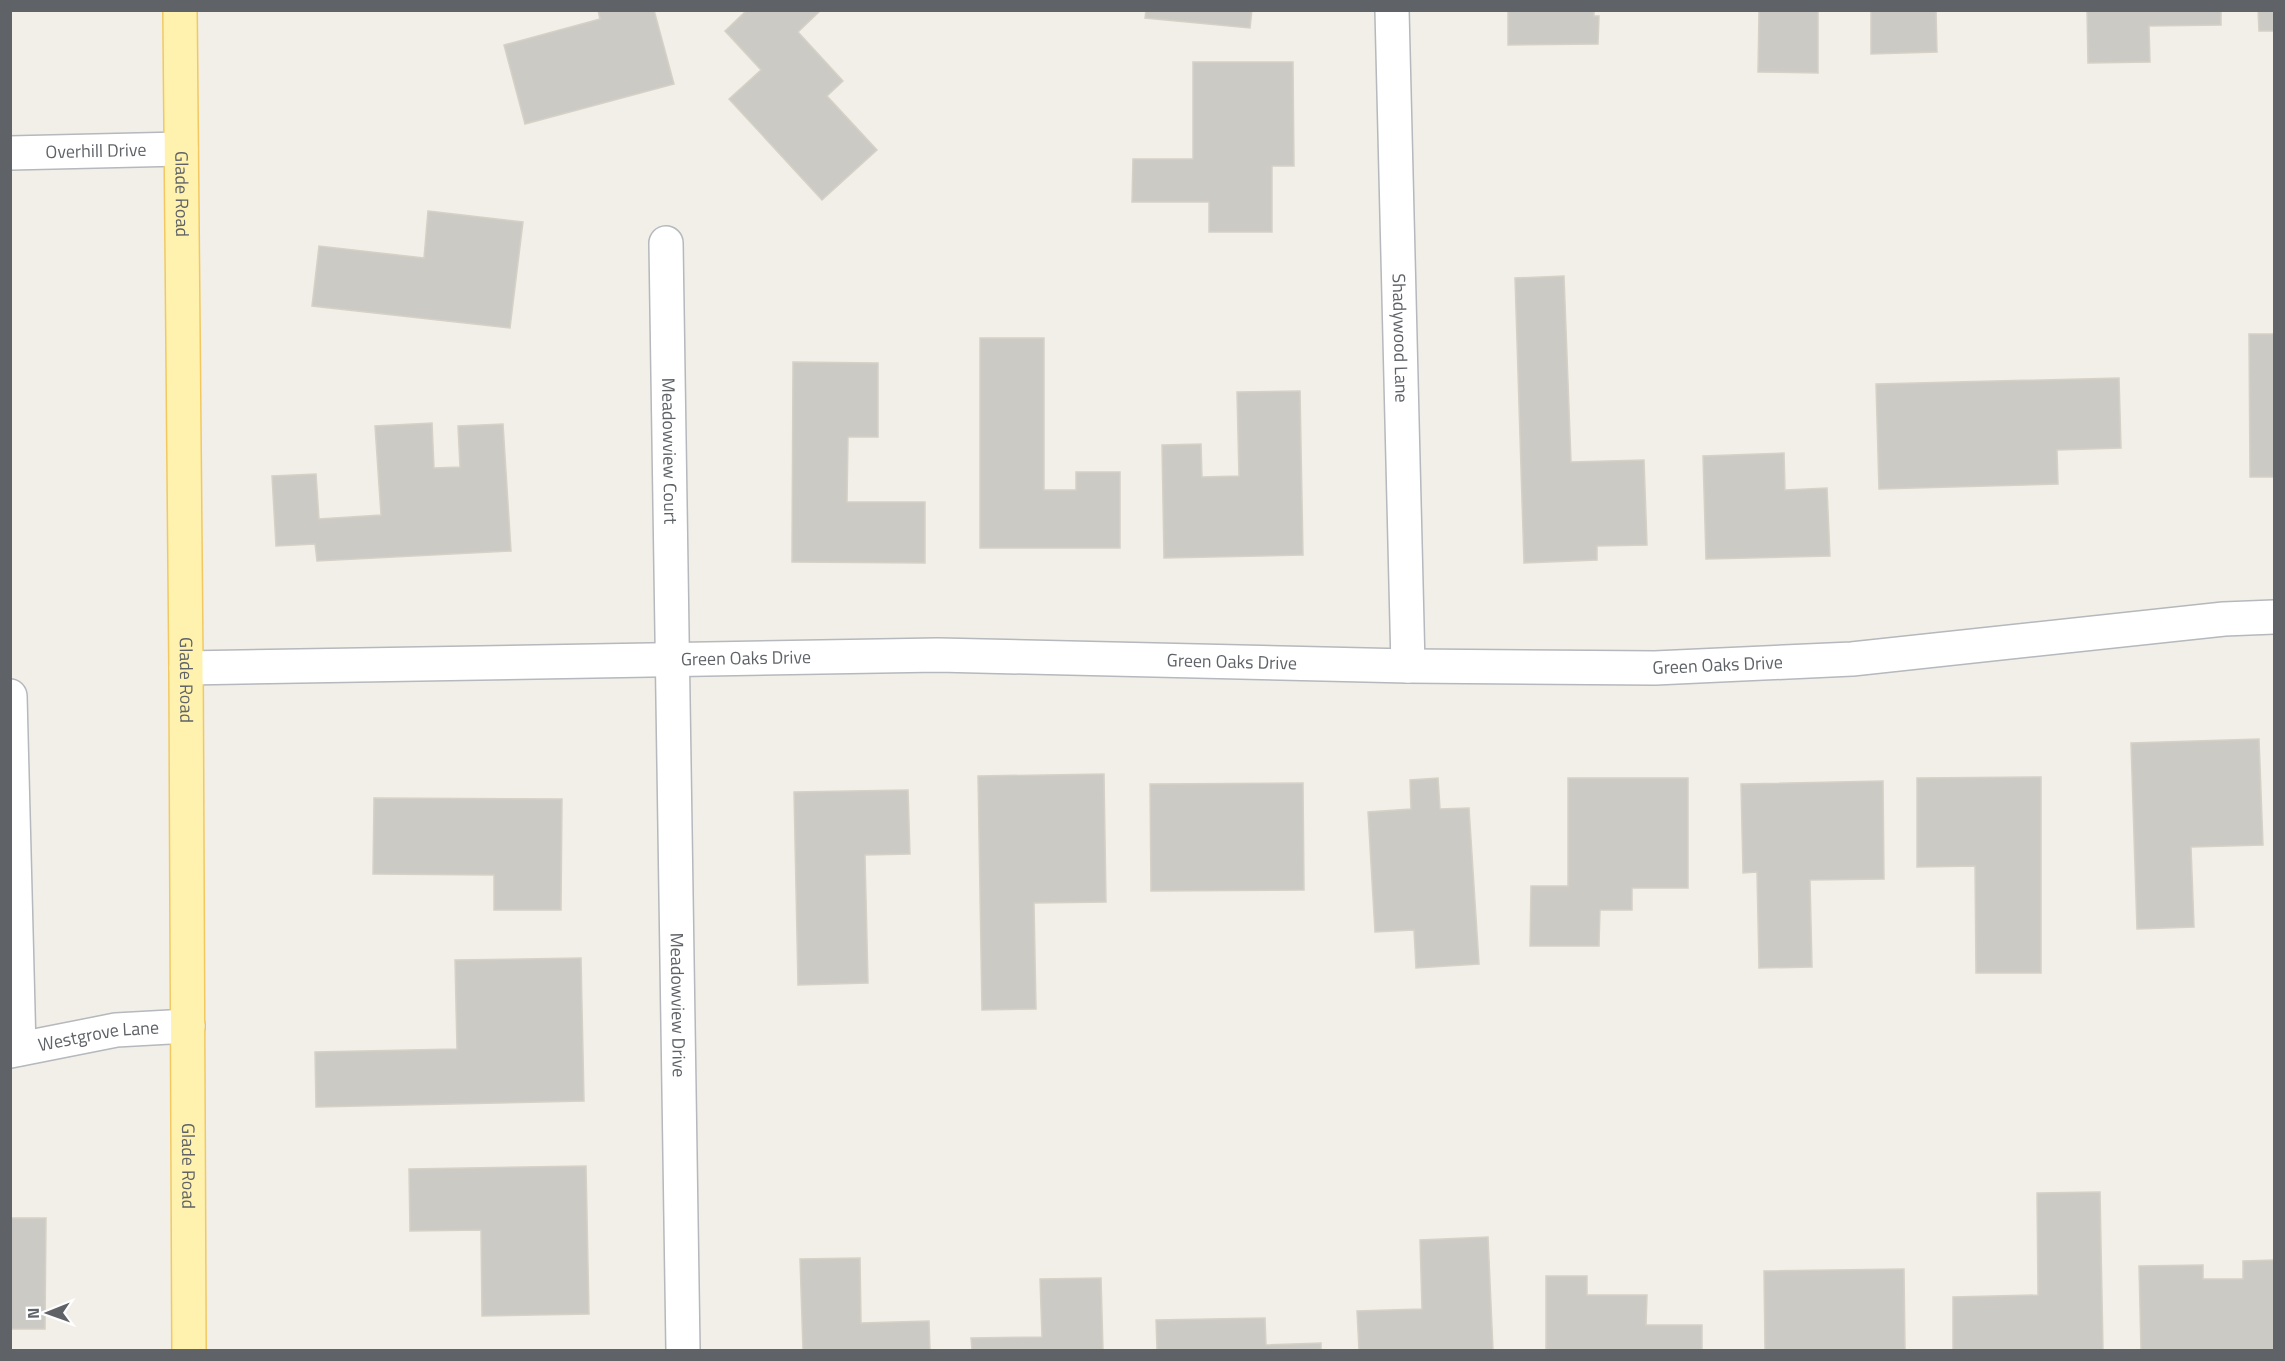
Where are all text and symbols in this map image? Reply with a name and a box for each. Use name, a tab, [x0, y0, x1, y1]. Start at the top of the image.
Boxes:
street label: Overhill Drive	[45, 136, 147, 165]
street label: Glade Road	[168, 151, 196, 237]
street label: Shadywood Lane	[1385, 273, 1416, 403]
street label: Meadowview Court	[655, 378, 684, 525]
street label: Glade Road	[173, 637, 200, 723]
street label: Green Oaks Drive	[681, 643, 811, 672]
street label: Green Oaks Drive	[1166, 646, 1297, 676]
street label: Green Oaks Drive	[1652, 648, 1783, 681]
street label: Meadowview Drive	[664, 932, 693, 1077]
street label: Westgrove Lane	[36, 1014, 160, 1058]
street label: Glade Road	[175, 1123, 202, 1209]
north arrow	[18, 1283, 78, 1343]
text: N	[21, 1308, 45, 1319]

